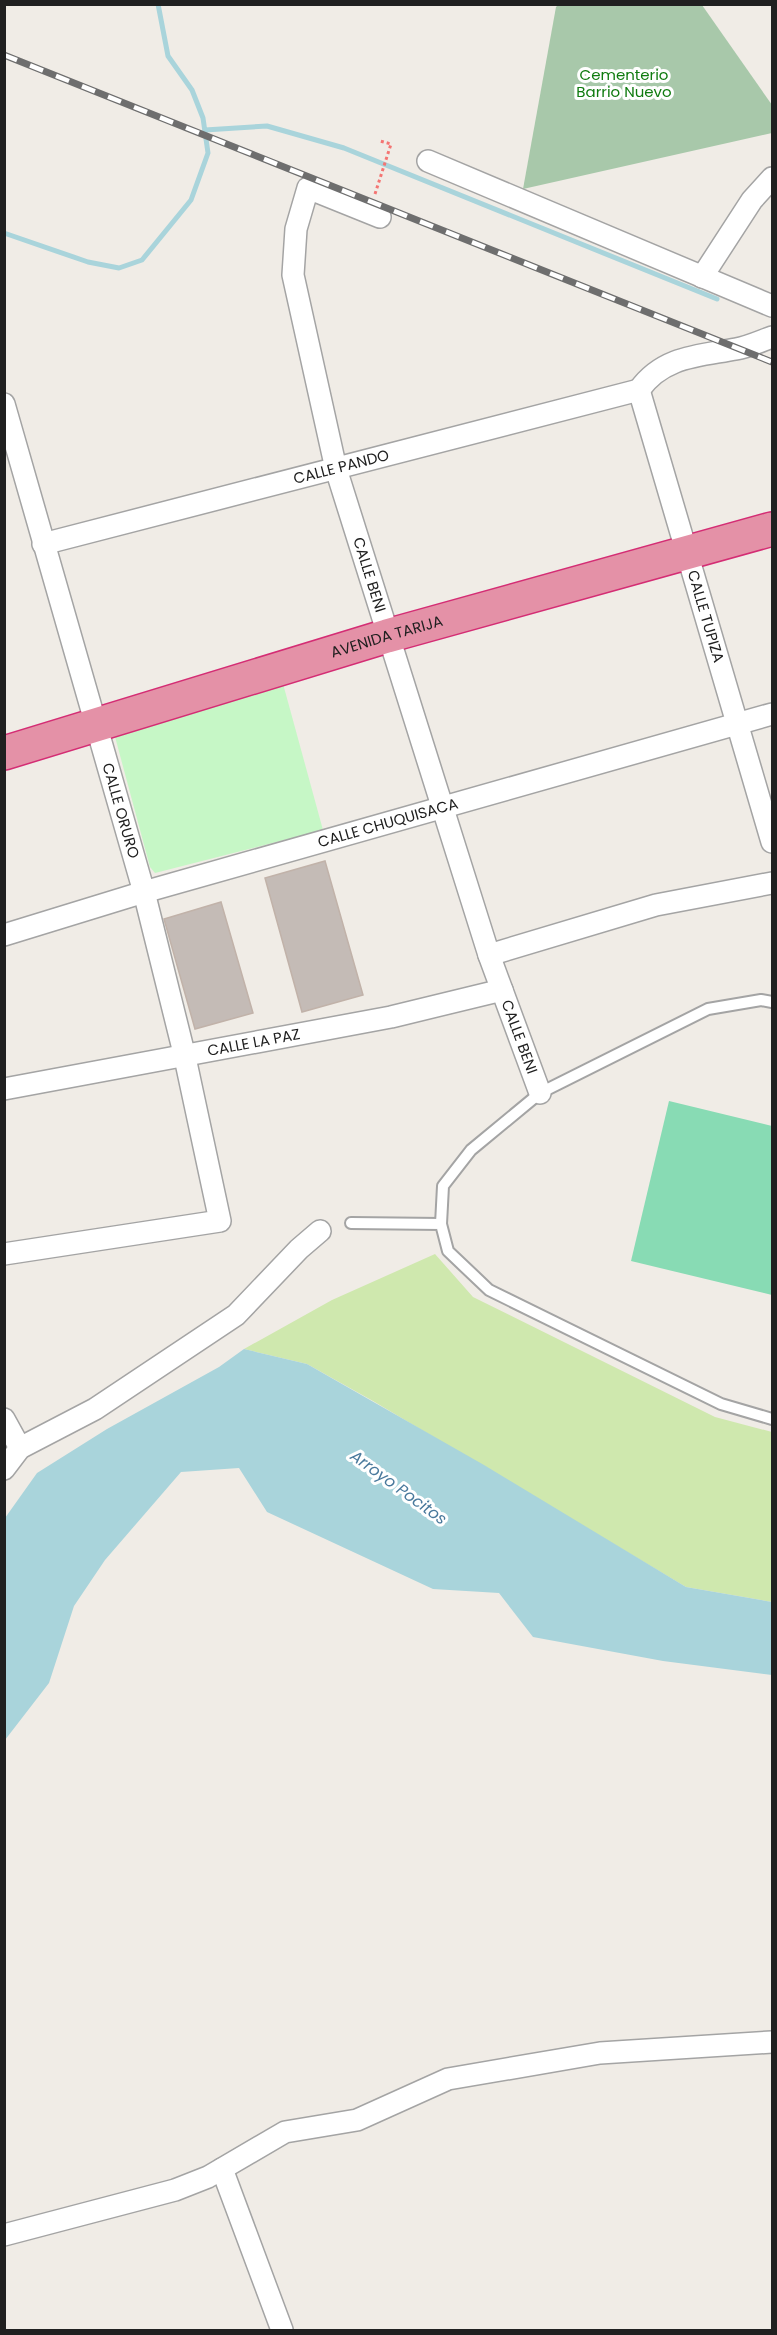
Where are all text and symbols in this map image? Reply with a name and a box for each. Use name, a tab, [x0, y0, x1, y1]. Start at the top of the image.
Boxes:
park label: Cementerio Barrio Nuevo	[576, 64, 672, 102]
street label: CALLE PANDO	[291, 444, 391, 489]
street label: CALLE BENI	[348, 534, 391, 615]
street label: CALLE TUPIZA	[683, 568, 730, 665]
street label: AVENIDA TARIJA	[328, 610, 445, 663]
street label: CALLE ORURO	[97, 760, 145, 861]
street label: CALLE CHUQUISACA	[315, 793, 460, 852]
street label: CALLE BENI	[496, 997, 543, 1077]
street label: CALLE LA PAZ	[206, 1023, 302, 1061]
water label: Arroyo Pocitos	[345, 1444, 452, 1530]

